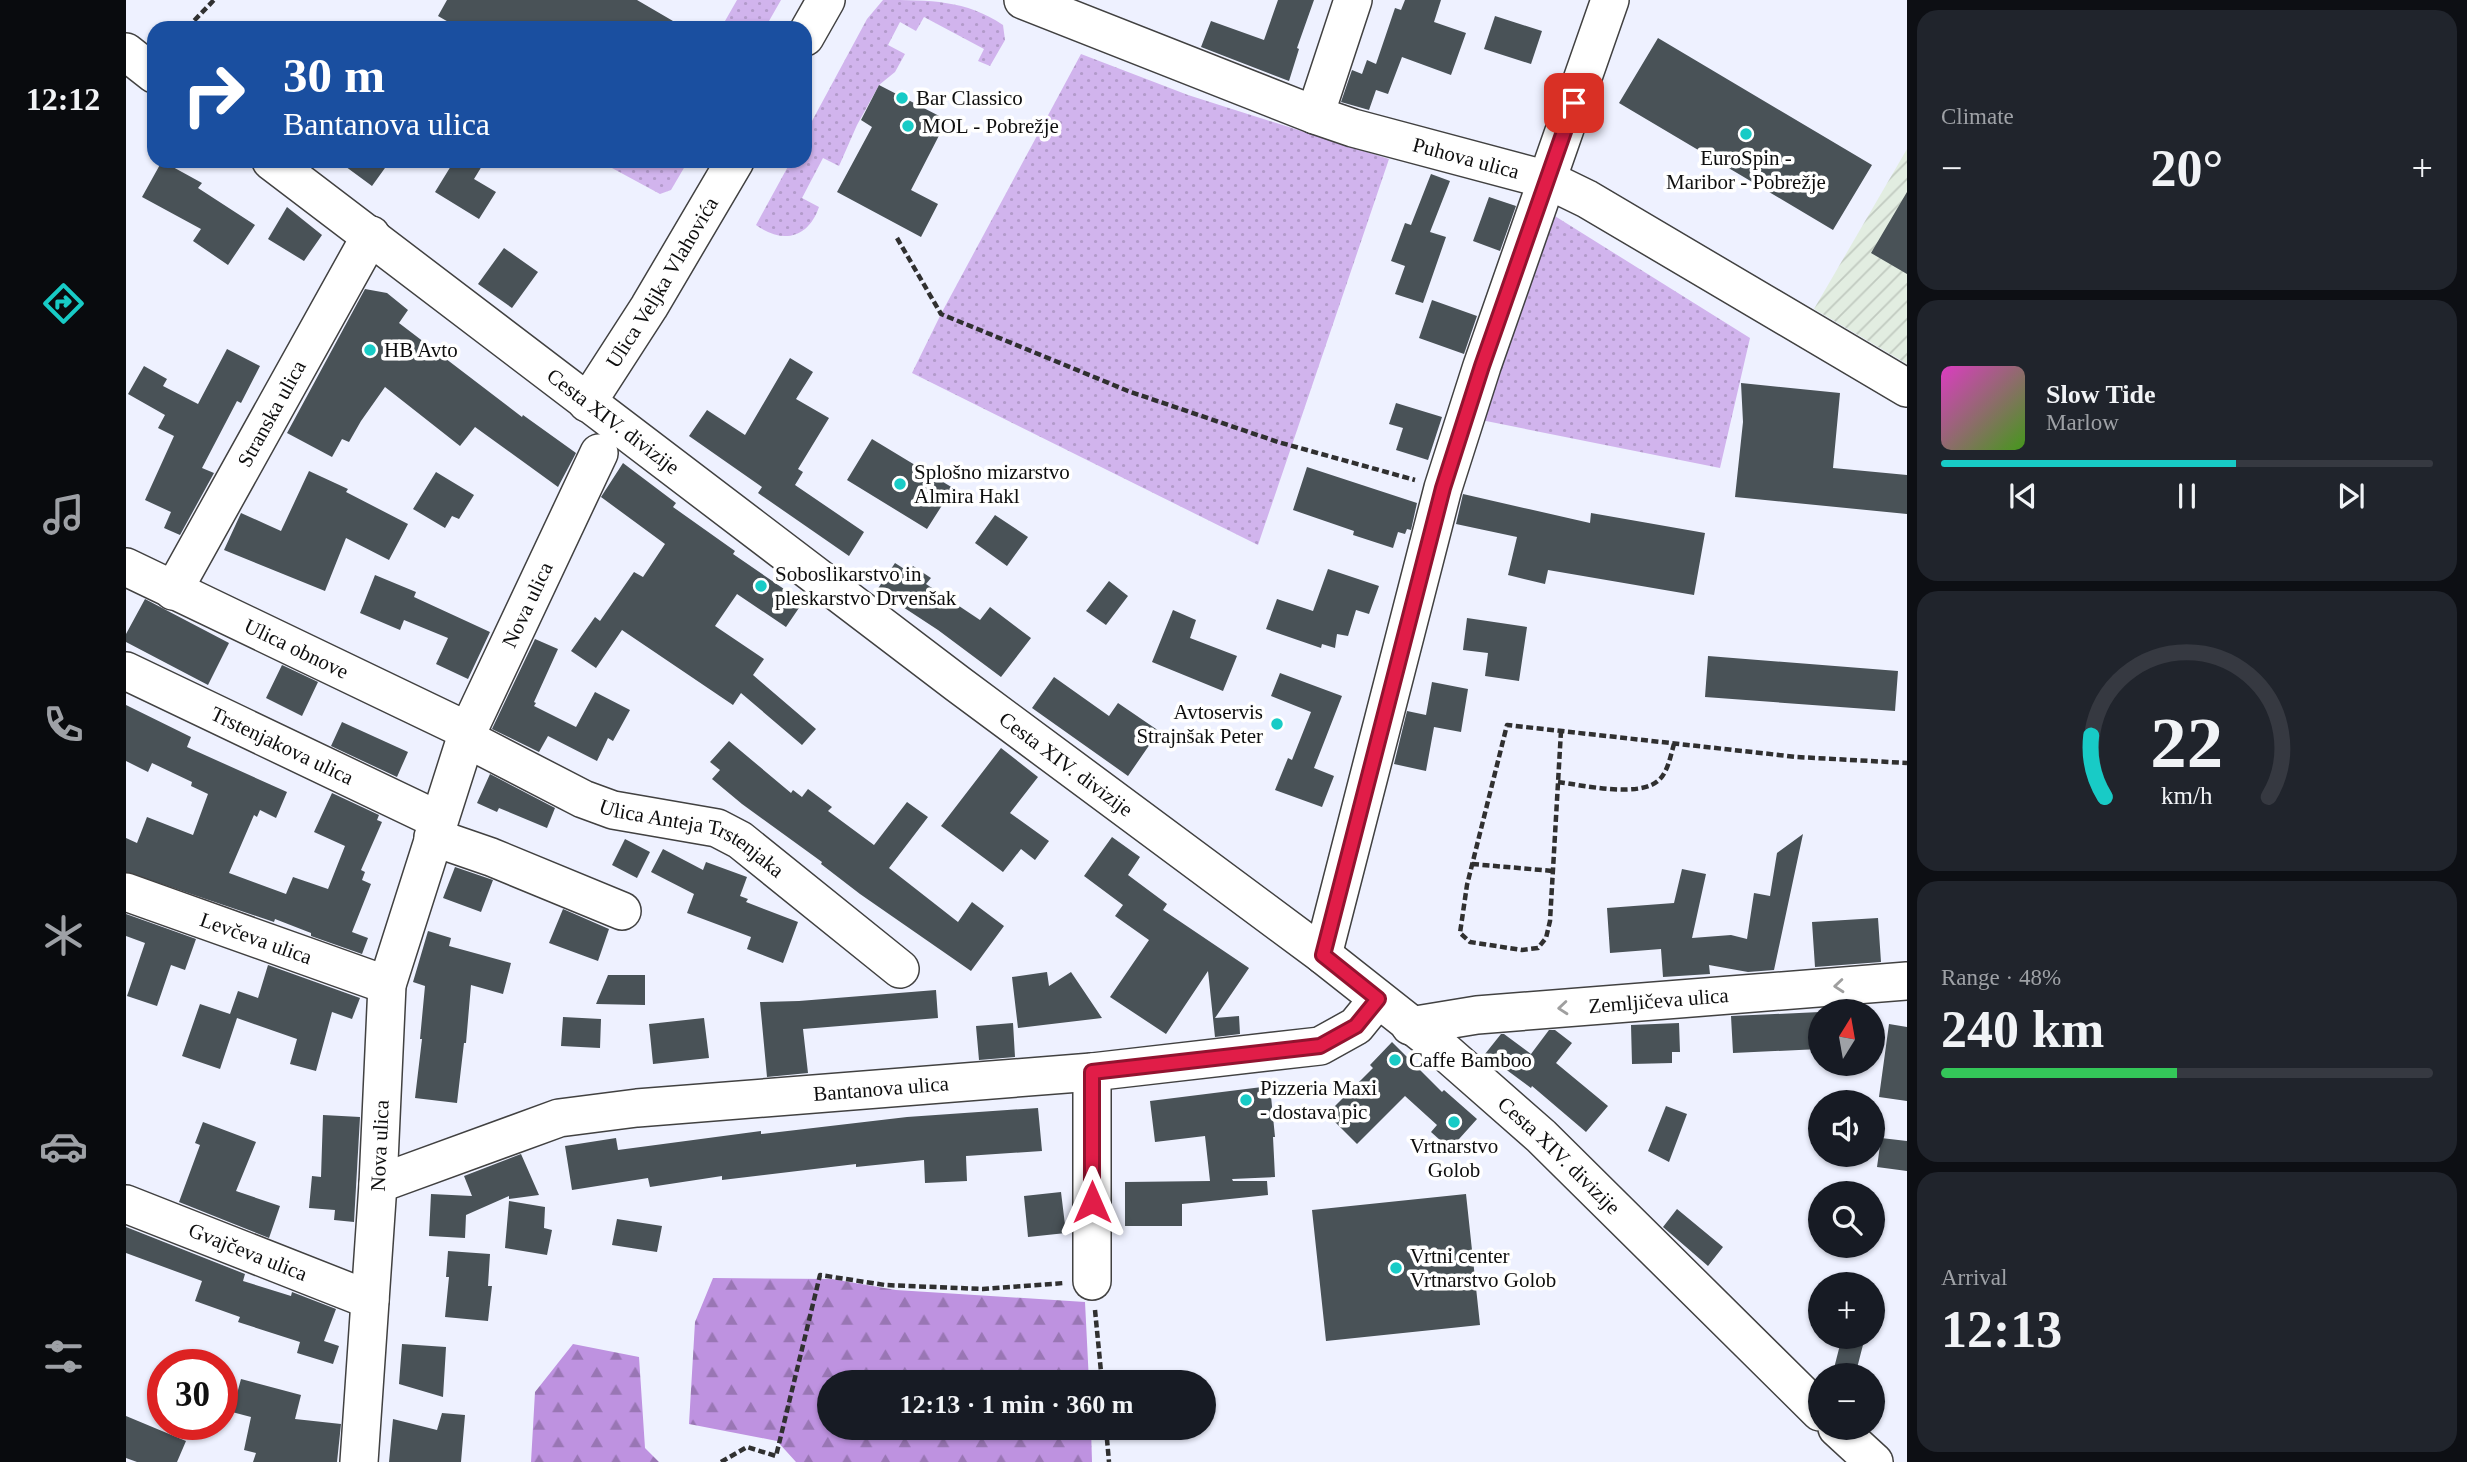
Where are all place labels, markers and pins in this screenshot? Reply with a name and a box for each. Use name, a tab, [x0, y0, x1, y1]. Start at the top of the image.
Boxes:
pin	[1544, 73, 1604, 133]
place label: Bar Classico	[916, 86, 1023, 110]
marker: Bar Classico	[894, 90, 910, 106]
place label: MOL - Pobrežje	[922, 114, 1059, 138]
marker: MOL - Pobrežje	[900, 118, 916, 134]
marker: EuroSpin - Maribor - Pobrežje	[1738, 126, 1754, 142]
place label: EuroSpin - Maribor - Pobrežje	[1666, 146, 1826, 194]
place label: HB Avto	[384, 338, 458, 362]
marker: HB Avto	[362, 342, 378, 358]
place label: Splošno mizarstvo Almira Hakl	[914, 460, 1070, 508]
marker: Splošno mizarstvo Almira Hakl	[892, 476, 908, 492]
place label: Soboslikarstvo in pleskarstvo Drvenšak	[775, 562, 957, 610]
marker: Soboslikarstvo in pleskarstvo Drvenšak	[753, 578, 769, 594]
place label: Avtoservis Strajnšak Peter	[1136, 700, 1263, 748]
marker: Avtoservis Strajnšak Peter	[1269, 716, 1285, 732]
place label: Caffe Bamboo	[1409, 1048, 1532, 1072]
marker: Caffe Bamboo	[1387, 1052, 1403, 1068]
place label: Pizzeria Maxi - dostava pic	[1260, 1076, 1377, 1124]
marker: Pizzeria Maxi - dostava pic	[1238, 1092, 1254, 1108]
marker: Vrtnarstvo Golob	[1446, 1114, 1462, 1130]
place label: Vrtnarstvo Golob	[1410, 1134, 1498, 1182]
place label: Vrtni center Vrtnarstvo Golob	[1410, 1244, 1556, 1292]
marker: Vrtni center Vrtnarstvo Golob	[1388, 1260, 1404, 1276]

